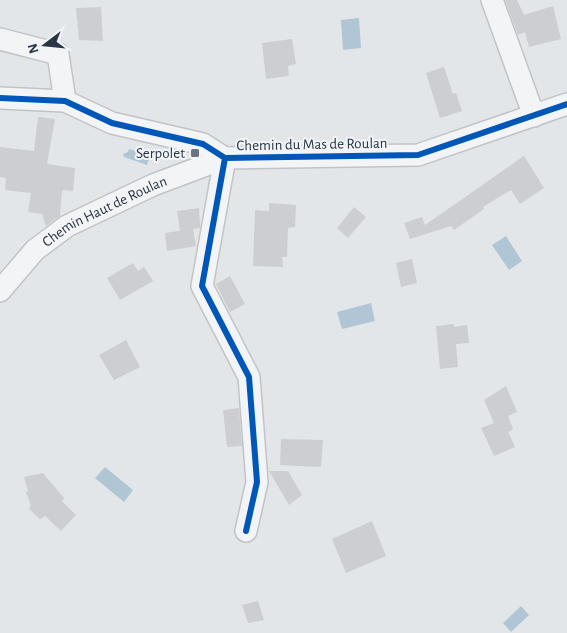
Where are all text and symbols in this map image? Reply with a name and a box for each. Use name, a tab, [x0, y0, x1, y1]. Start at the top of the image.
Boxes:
north arrow	[20, 20, 70, 70]
text: N	[25, 42, 42, 55]
street label: Chemin du Mas de Roulan	[236, 136, 388, 153]
place label: Serpolet	[136, 146, 185, 161]
marker: Serpolet	[189, 147, 201, 159]
street label: Chemin Haut de Roulan	[39, 173, 169, 250]

